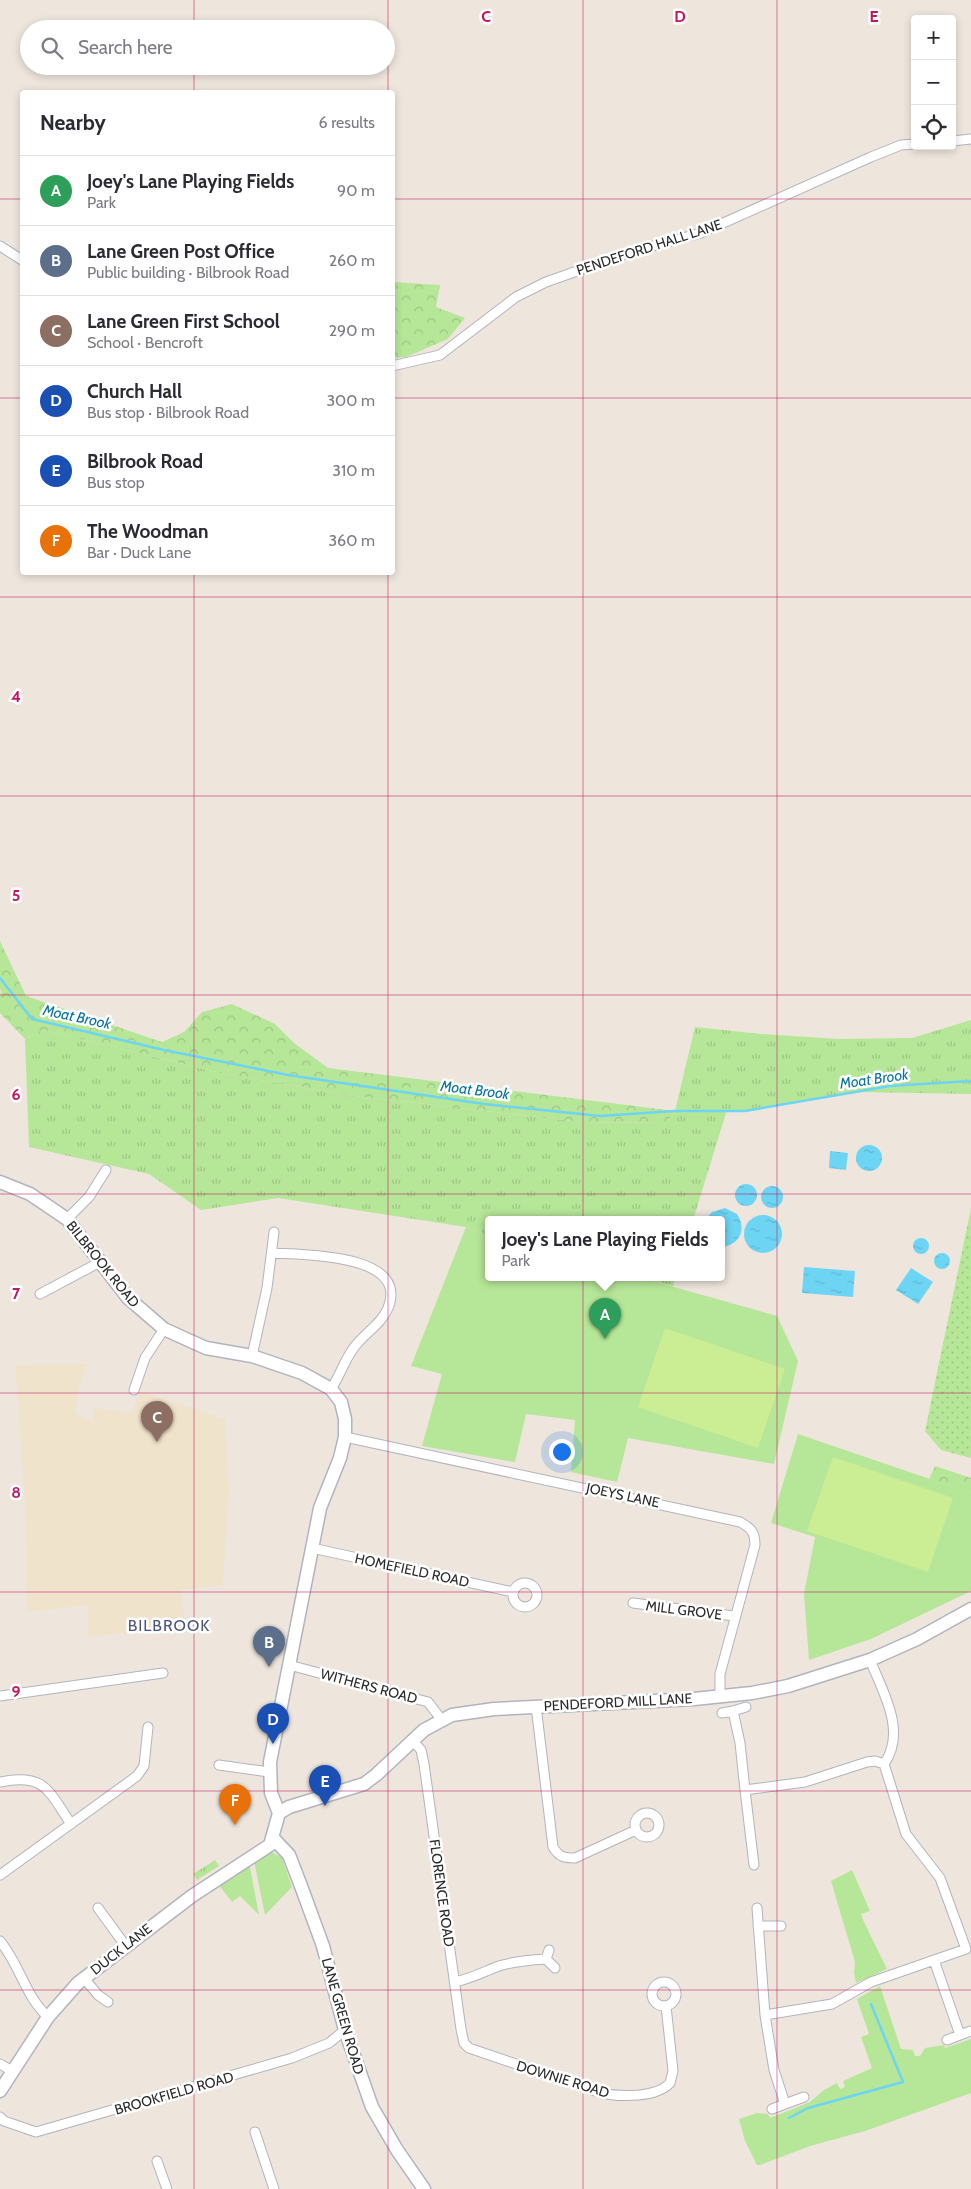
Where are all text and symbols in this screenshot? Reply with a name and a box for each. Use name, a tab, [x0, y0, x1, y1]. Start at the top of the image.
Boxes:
text: C	[481, 7, 491, 26]
text: D	[674, 7, 686, 26]
text: E	[869, 7, 879, 26]
map controls	[911, 15, 956, 150]
button: +	[911, 15, 956, 60]
search box	[20, 20, 395, 75]
icon: search	[38, 34, 66, 62]
text: Search here	[78, 36, 172, 59]
button: −	[911, 60, 956, 105]
button: locate	[911, 105, 956, 150]
text: Nearby	[40, 110, 106, 135]
text: 6 results	[319, 113, 375, 132]
text: Joey's Lane Playing Fields	[87, 170, 294, 193]
text: A	[51, 181, 61, 200]
text: 90 m	[337, 181, 375, 200]
text: Park	[87, 193, 116, 212]
street label: PENDEFORD HALL LANE	[574, 215, 724, 279]
text: Lane Green Post Office	[87, 240, 275, 263]
text: B	[51, 251, 61, 270]
text: 260 m	[329, 251, 375, 270]
text: Public building · Bilbrook Road	[87, 263, 289, 282]
text: Lane Green First School	[87, 310, 280, 333]
text: C	[51, 321, 61, 340]
text: 290 m	[329, 321, 375, 340]
text: School · Bencroft	[87, 333, 203, 352]
text: Church Hall	[87, 380, 182, 403]
text: D	[50, 391, 62, 410]
text: 300 m	[326, 391, 375, 410]
text: Bus stop · Bilbrook Road	[87, 403, 249, 422]
text: Bilbrook Road	[87, 450, 203, 473]
text: E	[51, 461, 61, 480]
text: 310 m	[332, 461, 375, 480]
text: Bus stop	[87, 473, 145, 492]
text: The Woodman	[87, 520, 209, 543]
text: F	[52, 531, 60, 550]
text: 360 m	[328, 531, 375, 550]
text: Bar · Duck Lane	[87, 543, 191, 562]
text: 4	[11, 687, 21, 706]
text: 5	[12, 886, 20, 905]
water label: Moat Brook	[40, 1001, 113, 1033]
water label: Moat Brook	[838, 1065, 910, 1093]
water label: Moat Brook	[439, 1077, 511, 1103]
text: 6	[12, 1085, 21, 1104]
popup	[485, 1216, 725, 1281]
street label: BILBROOK ROAD	[63, 1217, 143, 1311]
text: Joey's Lane Playing Fields	[501, 1228, 709, 1251]
text: Park	[501, 1251, 530, 1270]
text: 7	[12, 1284, 21, 1303]
pin: A	[589, 1298, 621, 1339]
pin: C	[141, 1401, 173, 1442]
your location	[549, 1439, 575, 1465]
street label: JOEYS LANE	[584, 1478, 662, 1512]
text: 8	[11, 1483, 21, 1502]
street label: HOMEFIELD ROAD	[353, 1549, 471, 1591]
street label: MILL GROVE	[645, 1596, 723, 1624]
district label: BILBROOK	[128, 1616, 210, 1635]
pin: B	[253, 1626, 285, 1667]
street label: WITHERS ROAD	[319, 1664, 419, 1708]
text: 9	[12, 1682, 21, 1701]
street label: PENDEFORD MILL LANE	[543, 1689, 693, 1715]
pin: D	[257, 1703, 289, 1744]
pin: E	[309, 1765, 341, 1806]
pin: F	[219, 1784, 251, 1825]
street label: FLORENCE ROAD	[426, 1838, 458, 1948]
street label: DUCK LANE	[87, 1919, 156, 1979]
street label: LANE GREEN ROAD	[318, 1956, 368, 2076]
street label: DOWNIE ROAD	[514, 2056, 612, 2102]
street label: BROOKFIELD ROAD	[112, 2067, 236, 2119]

